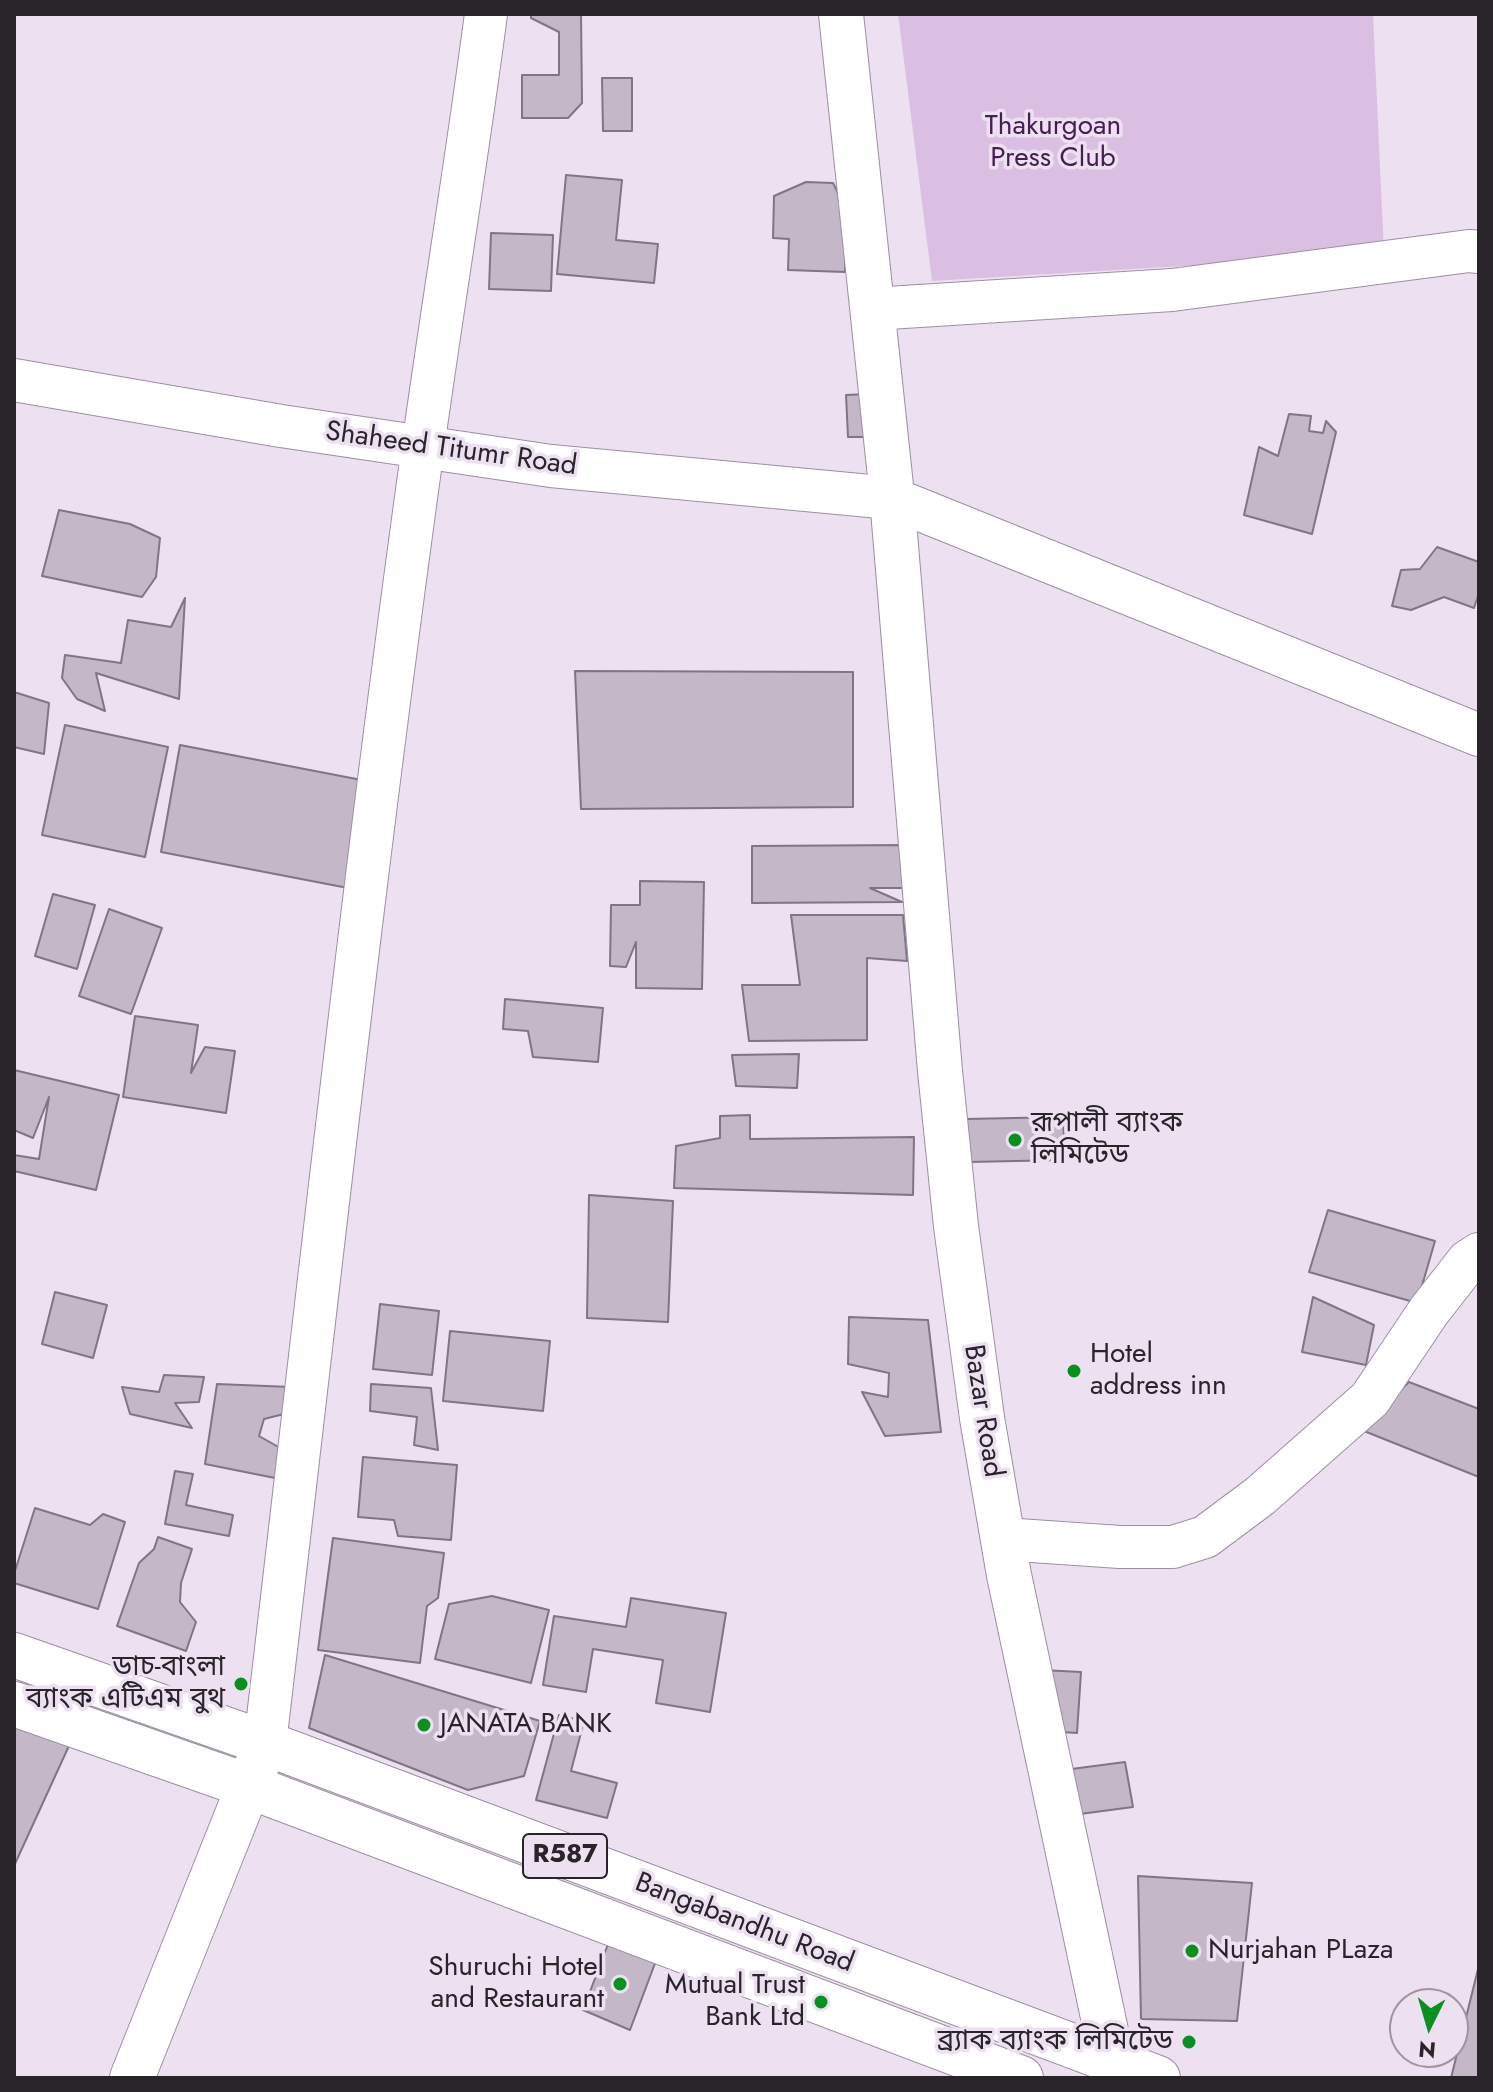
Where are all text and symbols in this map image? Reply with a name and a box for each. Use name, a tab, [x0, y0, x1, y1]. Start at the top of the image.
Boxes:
park label: Thakurgoan Press Club	[985, 110, 1121, 176]
street label: Shaheed Titumr Road	[323, 416, 579, 484]
place label: রূপালী ব্যাংক লিমিটেড	[1031, 1107, 1183, 1173]
marker: রূপালী ব্যাংক লিমিটেড	[1006, 1131, 1024, 1149]
place label: Hotel address inn	[1090, 1338, 1227, 1404]
street label: Bazar Road	[955, 1342, 1009, 1480]
marker: Hotel address inn	[1065, 1362, 1083, 1380]
place label: ডাচ-বাংলা ব্যাংক এটিএম বুথ	[26, 1651, 225, 1717]
marker: ডাচ-বাংলা ব্যাংক এটিএম বুথ	[232, 1675, 250, 1693]
place label: JANATA BANK	[440, 1708, 612, 1742]
marker: JANATA BANK	[415, 1716, 433, 1734]
road number: R587	[523, 1834, 607, 1878]
street label: Bangabandhu Road	[630, 1867, 858, 1981]
place label: Nurjahan PLaza	[1208, 1934, 1393, 1968]
marker: Nurjahan PLaza	[1183, 1942, 1201, 1960]
place label: Shuruchi Hotel and Restaurant	[428, 1951, 604, 2017]
place label: Mutual Trust Bank Ltd	[665, 1969, 805, 2035]
marker: Shuruchi Hotel and Restaurant	[611, 1975, 629, 1993]
north arrow	[1389, 1988, 1469, 2068]
marker: Mutual Trust Bank Ltd	[812, 1993, 830, 2011]
place label: ব্র্যাক ব্যাংক লিমিটেড	[938, 2025, 1173, 2059]
marker: ব্র্যাক ব্যাংক লিমিটেড	[1180, 2033, 1198, 2051]
text: N	[1417, 2033, 1437, 2067]

